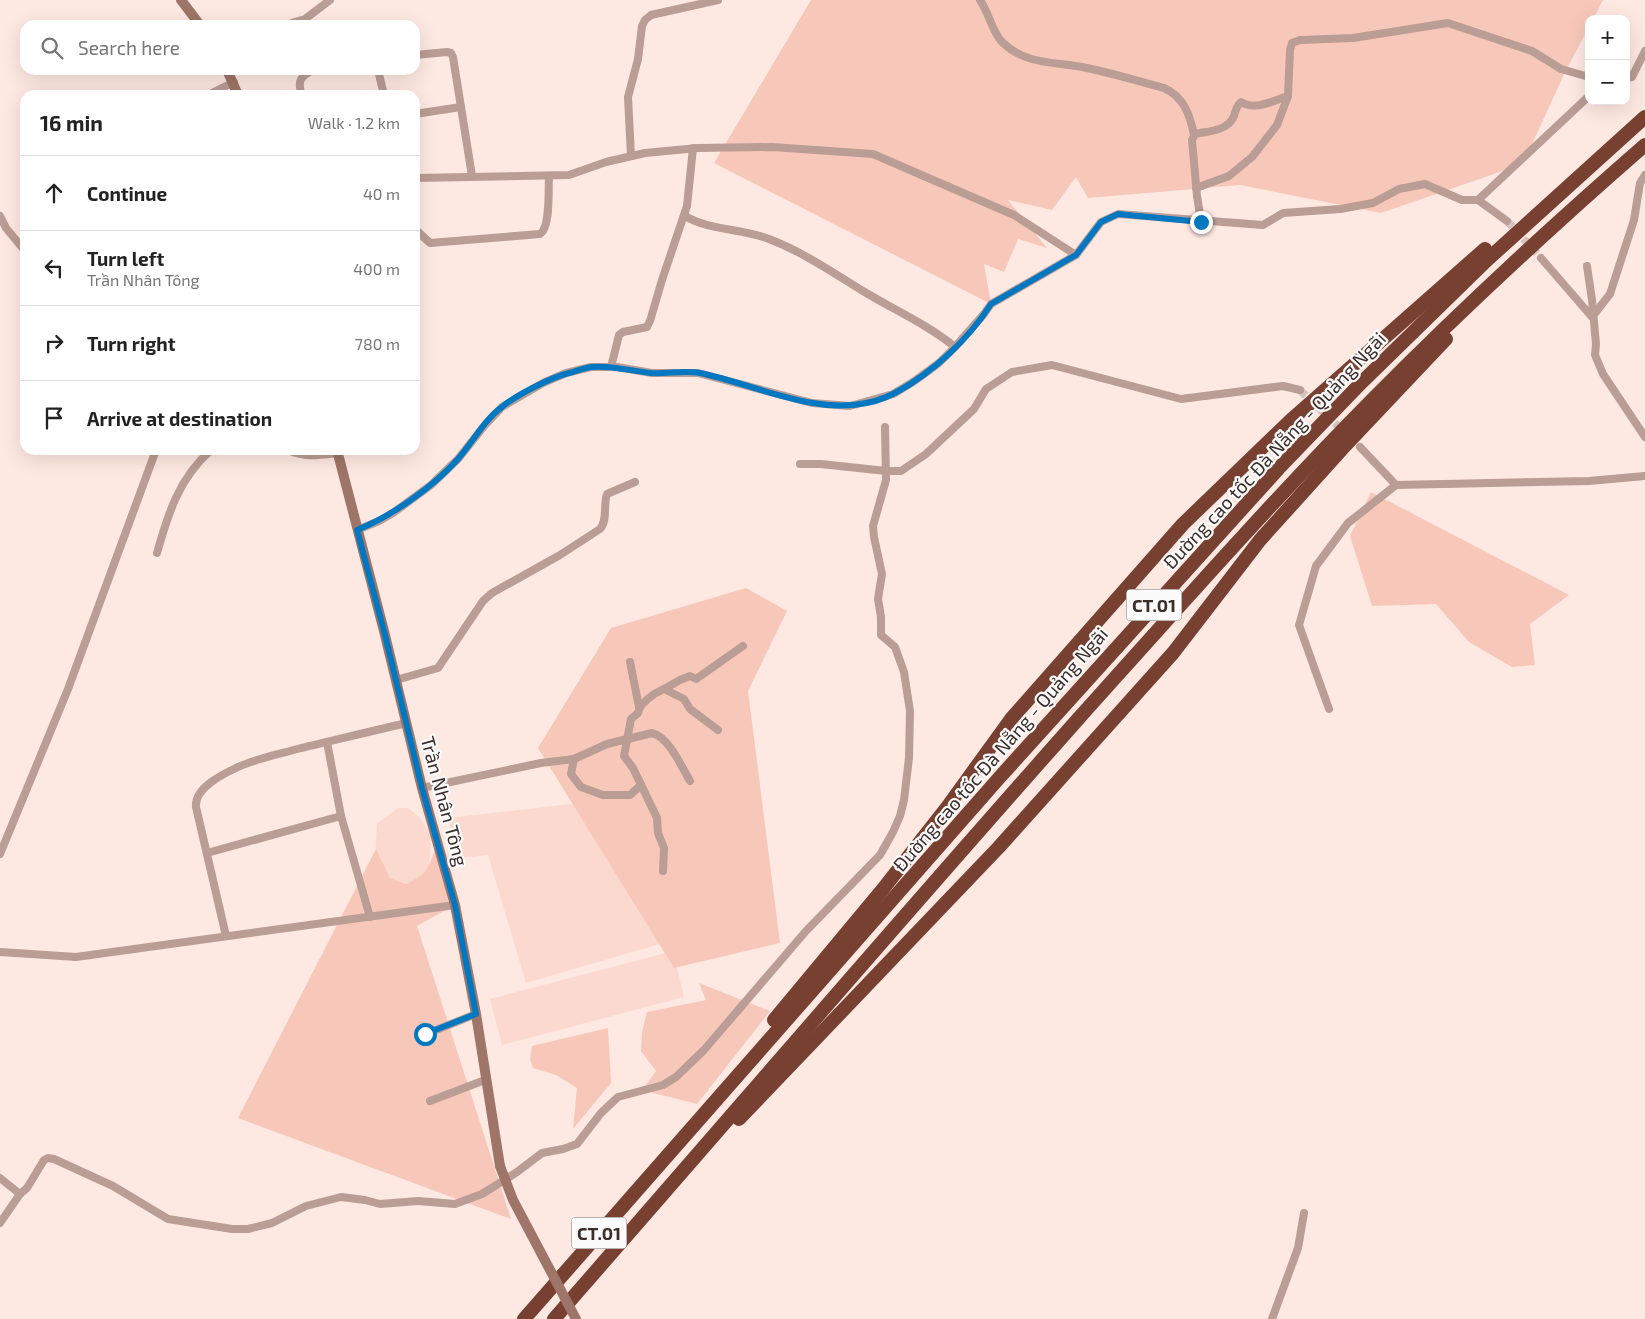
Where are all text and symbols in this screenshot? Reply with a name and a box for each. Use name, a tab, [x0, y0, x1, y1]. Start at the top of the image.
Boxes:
map controls	[1585, 15, 1630, 105]
button: +	[1585, 15, 1630, 60]
search box	[20, 20, 420, 75]
icon: search	[38, 34, 66, 62]
text: Search here	[78, 36, 180, 59]
button: −	[1585, 60, 1630, 105]
text: 16 min	[40, 110, 103, 135]
text: Walk · 1.2 km	[308, 113, 400, 132]
icon: ahead	[40, 179, 68, 207]
text: Continue	[87, 182, 167, 205]
text: 40 m	[363, 184, 400, 203]
route end	[1190, 211, 1213, 234]
text: Turn left	[87, 247, 164, 270]
icon: left	[40, 254, 68, 282]
text: 400 m	[353, 259, 400, 278]
text: Trần Nhân Tông	[87, 270, 200, 289]
street label: Đường cao tốc Đà Nẵng - Quảng Ngãi	[1158, 327, 1390, 573]
icon: right	[40, 329, 68, 357]
text: Turn right	[87, 332, 175, 355]
text: 780 m	[355, 334, 400, 353]
icon: arrive	[40, 404, 68, 432]
text: Arrive at destination	[87, 407, 272, 430]
road number: CT.01	[1126, 590, 1182, 620]
street label: Đường cao tốc Đà Nẵng - Quảng Ngãi	[888, 622, 1112, 876]
street label: Trần Nhân Tông	[417, 733, 474, 869]
route start	[414, 1023, 437, 1046]
road number: CT.01	[572, 1218, 626, 1248]

